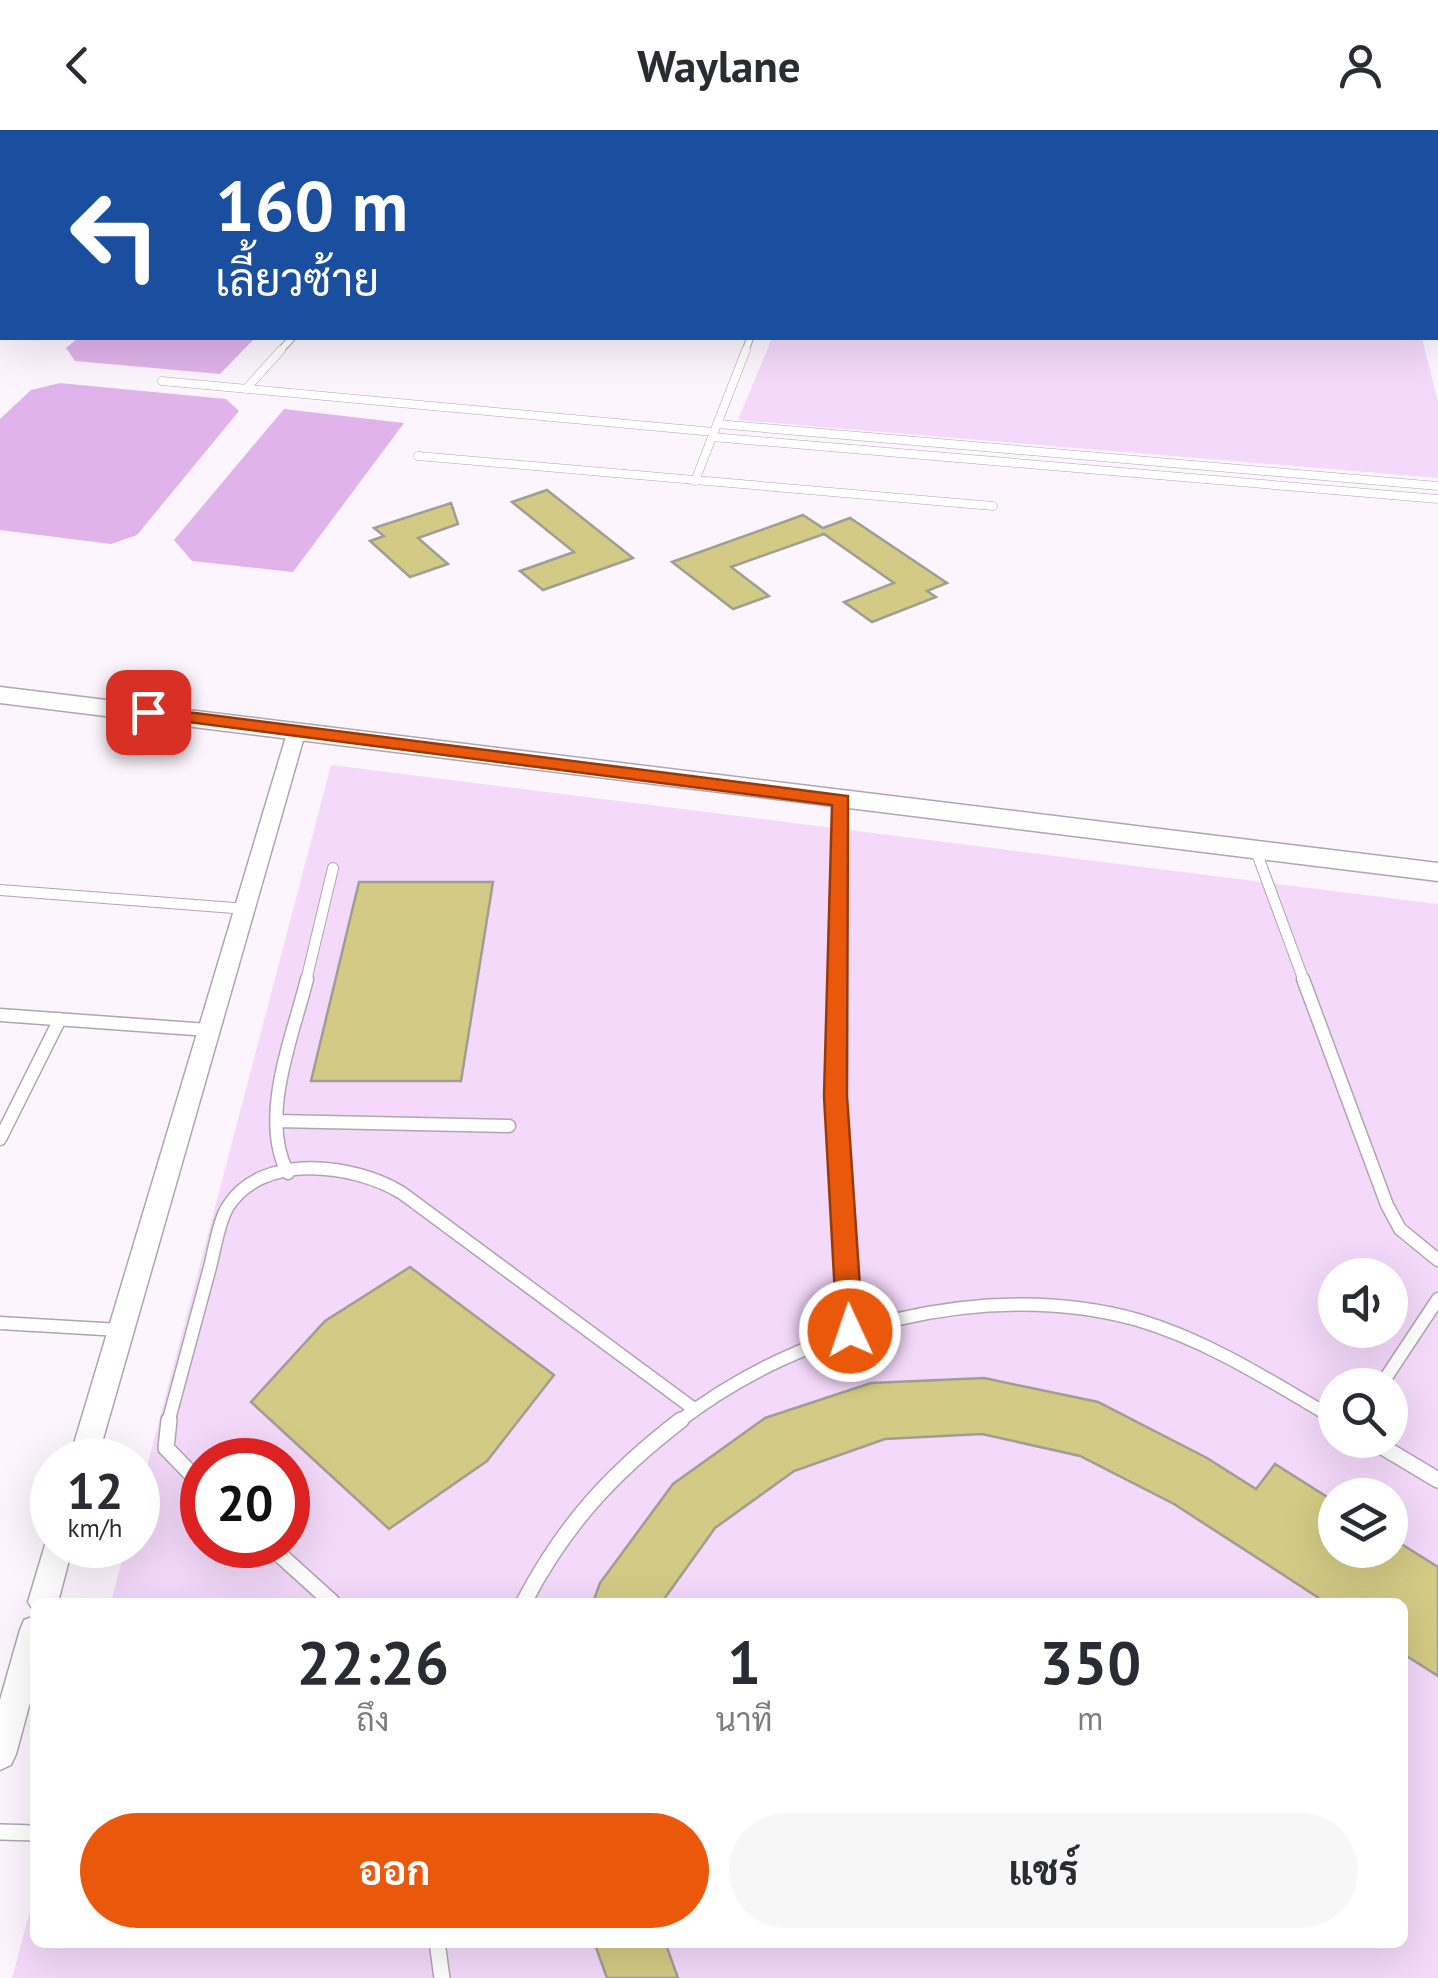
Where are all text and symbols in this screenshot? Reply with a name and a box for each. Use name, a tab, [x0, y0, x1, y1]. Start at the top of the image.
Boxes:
text: Waylane	[637, 36, 801, 94]
icon: back	[50, 38, 105, 93]
icon: person	[1333, 38, 1388, 93]
text: 160 m	[215, 160, 408, 250]
icon: left	[50, 170, 180, 300]
text: เลี้ยวซ้าย	[215, 250, 379, 308]
pin	[106, 670, 191, 755]
icon: arrive	[121, 685, 176, 740]
map controls	[1318, 1258, 1408, 1568]
button: sound	[1318, 1258, 1408, 1348]
position arrow	[798, 1279, 902, 1383]
button: search	[1318, 1368, 1408, 1458]
speed limit sign: 20	[180, 1438, 310, 1568]
text: 12	[67, 1458, 123, 1523]
button: layers	[1318, 1478, 1408, 1568]
text: km/h	[68, 1512, 122, 1544]
text: 22:26	[297, 1623, 449, 1701]
text: 1	[727, 1623, 761, 1701]
text: 350	[1039, 1623, 1141, 1701]
text: m	[1077, 1697, 1103, 1739]
text: ถึง	[356, 1698, 389, 1740]
text: นาที	[716, 1698, 773, 1740]
button: ออก	[80, 1813, 709, 1928]
button: แชร์	[729, 1813, 1358, 1928]

